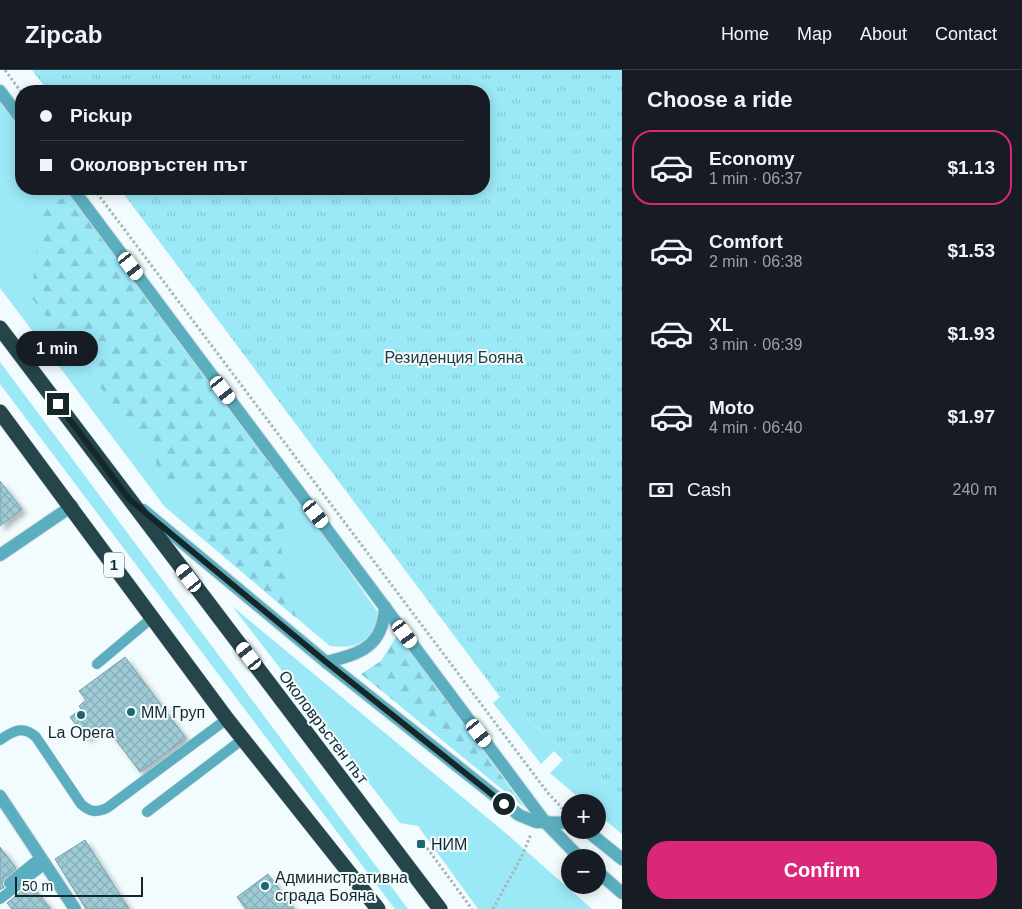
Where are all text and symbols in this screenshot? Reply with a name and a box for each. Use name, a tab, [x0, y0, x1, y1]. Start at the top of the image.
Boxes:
text: Zipcab	[25, 21, 102, 48]
text: Home	[721, 24, 769, 44]
text: Map	[797, 24, 832, 44]
text: About	[860, 24, 907, 44]
text: Contact	[935, 24, 997, 44]
text: Choose a ride	[647, 87, 792, 112]
text: Pickup	[70, 105, 132, 126]
icon: car	[649, 145, 694, 190]
text: Economy	[709, 148, 795, 169]
text: Околовръстен път	[70, 154, 248, 175]
text: $1.13	[947, 157, 995, 178]
text: 1 min · 06:37	[709, 170, 802, 187]
icon: car	[649, 228, 694, 273]
text: Comfort	[709, 231, 783, 252]
text: $1.53	[947, 240, 995, 261]
car	[115, 250, 146, 282]
text: 2 min · 06:38	[709, 253, 802, 270]
icon: car	[649, 311, 694, 356]
text: XL	[709, 314, 733, 335]
text: $1.93	[947, 323, 995, 344]
callout: 1 min	[17, 332, 99, 366]
text: 3 min · 06:39	[709, 336, 802, 353]
text: 1 min	[36, 340, 78, 357]
park label: Резиденция Бояна	[385, 349, 524, 366]
car	[207, 374, 238, 406]
route end	[47, 393, 69, 415]
icon: car	[649, 394, 694, 439]
text: Moto	[709, 397, 754, 418]
text: $1.97	[947, 406, 995, 427]
text: 4 min · 06:40	[709, 419, 802, 436]
icon: cash	[647, 476, 675, 504]
text: Cash	[687, 479, 731, 500]
text: 240 m	[953, 481, 997, 498]
car	[300, 498, 331, 530]
road number: 1	[104, 552, 124, 578]
car	[173, 562, 204, 594]
car	[390, 617, 419, 651]
car	[233, 640, 264, 672]
street label: Околовръстен път	[275, 667, 372, 788]
place label: ММ Груп	[141, 704, 205, 721]
marker: ММ Груп	[125, 706, 137, 718]
marker: La Opera	[75, 709, 87, 721]
car	[463, 717, 494, 749]
place label: La Opera	[48, 724, 114, 741]
route start	[493, 793, 515, 815]
map controls	[561, 794, 606, 894]
button: +	[561, 794, 606, 839]
place label: НИМ	[431, 836, 467, 853]
marker: НИМ	[415, 838, 427, 850]
button: Confirm	[647, 841, 997, 899]
button: −	[561, 849, 606, 894]
place label: Административна сграда Бояна	[275, 869, 408, 904]
scale bar	[15, 874, 142, 897]
text: 50 m	[22, 878, 53, 894]
marker: Административна сграда Бояна	[259, 880, 271, 892]

